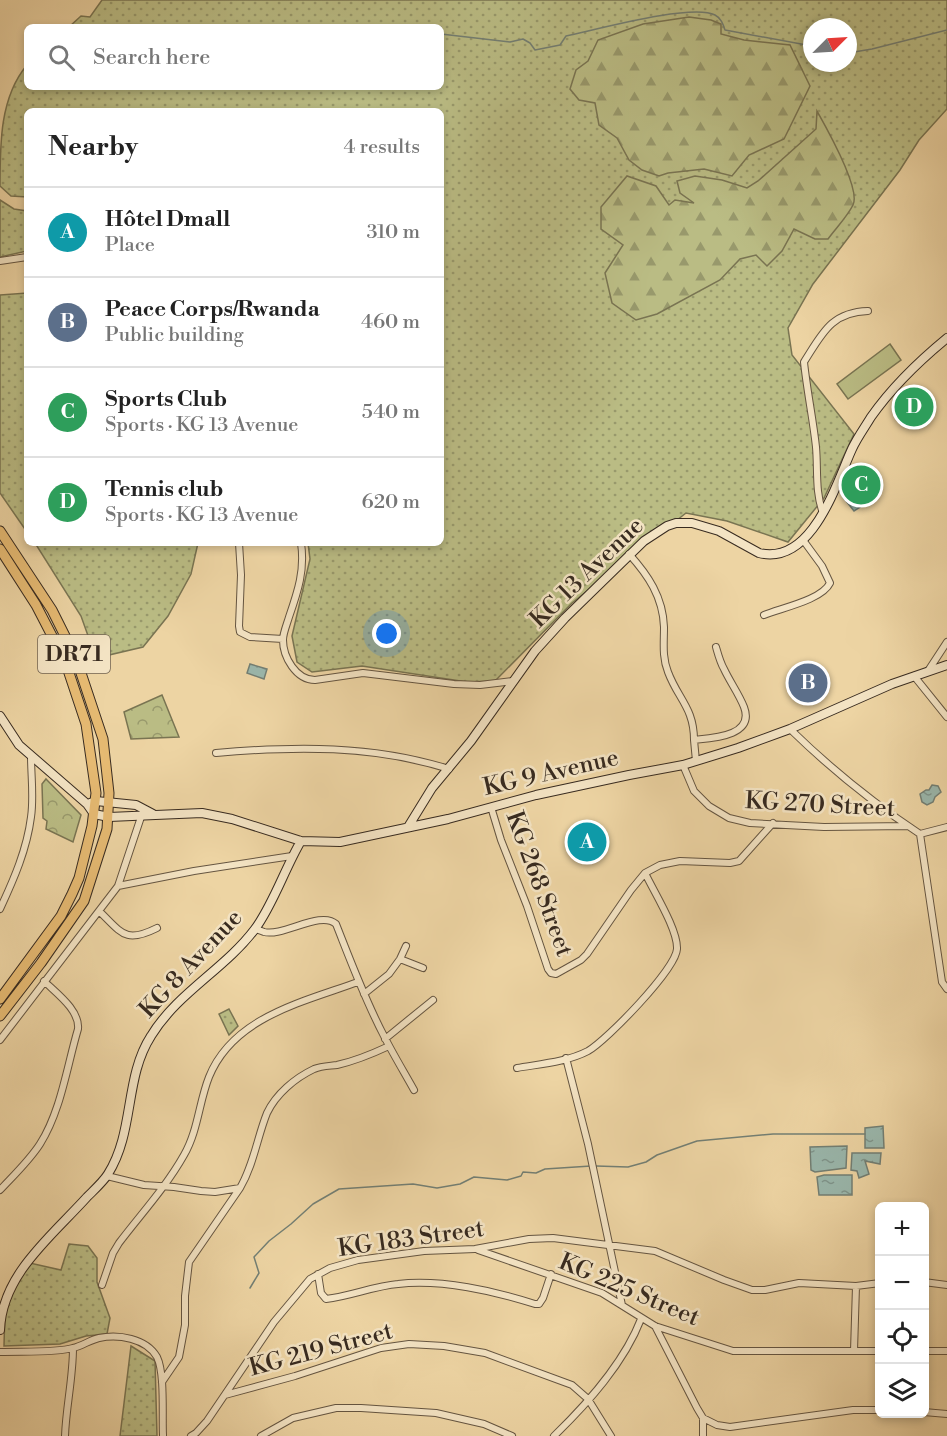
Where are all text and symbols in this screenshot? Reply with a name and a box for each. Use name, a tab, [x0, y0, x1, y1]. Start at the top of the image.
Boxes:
north arrow	[803, 18, 857, 72]
search box	[24, 24, 444, 90]
icon: search	[45, 41, 78, 74]
text: Search here	[93, 44, 210, 71]
text: Nearby	[48, 131, 138, 163]
text: 4 results	[343, 135, 420, 160]
text: Hôtel Dmall	[105, 206, 230, 233]
text: A	[60, 220, 75, 245]
text: 310 m	[367, 220, 420, 245]
text: Place	[105, 233, 155, 258]
text: Peace Corps/Rwanda	[105, 296, 320, 323]
text: B	[60, 310, 75, 335]
text: 460 m	[361, 310, 420, 335]
text: Public building	[105, 323, 244, 348]
pin: D	[894, 384, 934, 430]
text: Sports Club	[105, 386, 227, 413]
text: C	[60, 400, 75, 425]
text: 540 m	[362, 400, 420, 425]
text: Sports · KG 13 Avenue	[105, 413, 298, 438]
pin: C	[842, 462, 880, 508]
text: Tennis club	[105, 476, 223, 503]
text: D	[60, 490, 75, 515]
text: 620 m	[362, 490, 420, 515]
text: Sports · KG 13 Avenue	[105, 503, 298, 528]
street label: KG 13 Avenue	[524, 511, 650, 635]
your location	[372, 619, 401, 648]
road number: DR71	[38, 635, 110, 673]
pin: B	[788, 660, 828, 706]
street label: KG 9 Avenue	[480, 743, 622, 803]
street label: KG 270 Street	[744, 786, 896, 824]
street label: KG 268 Street	[499, 807, 579, 961]
pin: A	[568, 820, 606, 864]
street label: KG 8 Avenue	[133, 903, 249, 1025]
map controls	[875, 1202, 929, 1418]
button: +	[875, 1202, 929, 1256]
street label: KG 183 Street	[336, 1214, 487, 1264]
street label: KG 225 Street	[554, 1247, 704, 1333]
button: −	[875, 1256, 929, 1310]
button: locate	[875, 1310, 929, 1364]
street label: KG 219 Street	[246, 1316, 397, 1384]
button: layers	[875, 1364, 929, 1418]

